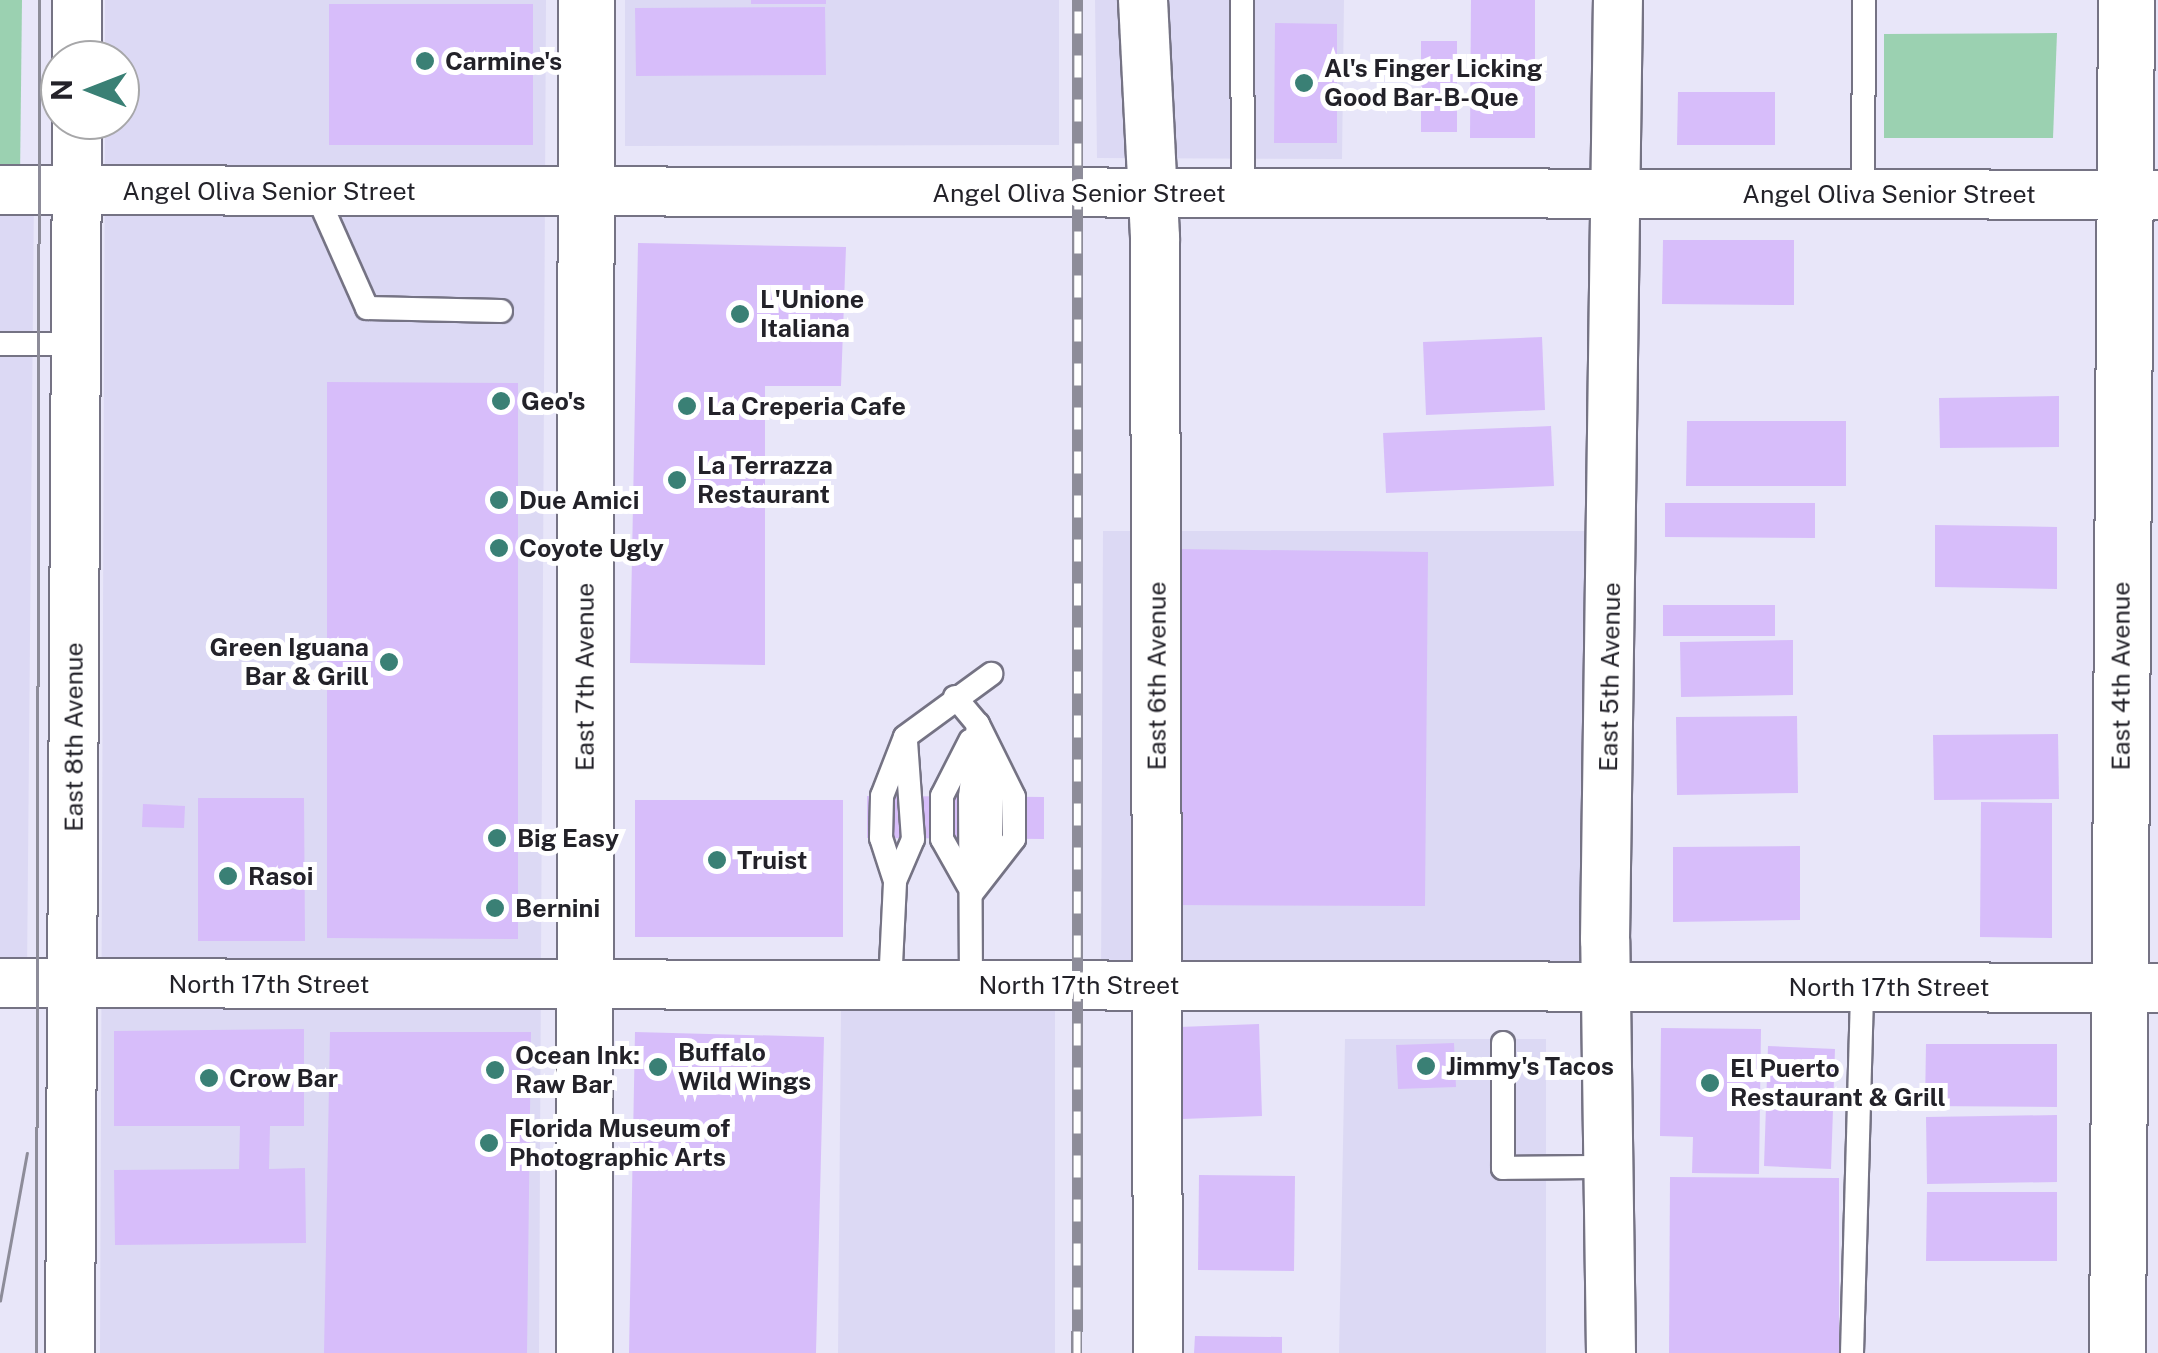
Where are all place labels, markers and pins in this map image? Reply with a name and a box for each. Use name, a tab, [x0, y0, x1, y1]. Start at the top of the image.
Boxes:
place label: Carmine's	[445, 46, 562, 76]
marker: Carmine's	[414, 50, 436, 72]
place label: Al's Finger Licking Good Bar-B-Que	[1324, 54, 1543, 113]
marker: Al's Finger Licking Good Bar-B-Que	[1293, 72, 1315, 94]
place label: L'Unione Italiana	[760, 285, 864, 344]
marker: L'Unione Italiana	[729, 303, 751, 325]
place label: Geo's	[521, 386, 585, 416]
marker: Geo's	[490, 390, 512, 412]
place label: La Creperia Cafe	[707, 391, 906, 421]
marker: La Creperia Cafe	[676, 395, 698, 417]
place label: La Terrazza Restaurant	[697, 451, 833, 510]
marker: La Terrazza Restaurant	[666, 469, 688, 491]
place label: Due Amici	[519, 485, 639, 515]
marker: Due Amici	[488, 489, 510, 511]
place label: Coyote Ugly	[519, 533, 664, 563]
marker: Coyote Ugly	[488, 537, 510, 559]
place label: Green Iguana Bar & Grill	[209, 633, 369, 692]
marker: Green Iguana Bar & Grill	[378, 651, 400, 673]
place label: Big Easy	[517, 823, 619, 853]
marker: Big Easy	[486, 827, 508, 849]
place label: Truist	[737, 845, 807, 875]
marker: Truist	[706, 849, 728, 871]
place label: Rasoi	[248, 861, 313, 891]
marker: Rasoi	[217, 865, 239, 887]
place label: Bernini	[515, 893, 600, 923]
marker: Bernini	[484, 897, 506, 919]
place label: Buffalo Wild Wings	[678, 1038, 812, 1097]
place label: Ocean Ink: Raw Bar	[515, 1041, 640, 1100]
place label: Jimmy's Tacos	[1446, 1051, 1614, 1081]
place label: El Puerto Restaurant & Grill	[1730, 1054, 1946, 1113]
marker: Jimmy's Tacos	[1415, 1055, 1437, 1077]
marker: Buffalo Wild Wings	[647, 1056, 669, 1078]
marker: Ocean Ink: Raw Bar	[484, 1059, 506, 1081]
place label: Crow Bar	[229, 1063, 338, 1093]
marker: Crow Bar	[198, 1067, 220, 1089]
marker: El Puerto Restaurant & Grill	[1699, 1072, 1721, 1094]
place label: Florida Museum of Photographic Arts	[509, 1114, 730, 1173]
marker: Florida Museum of Photographic Arts	[478, 1132, 500, 1154]

